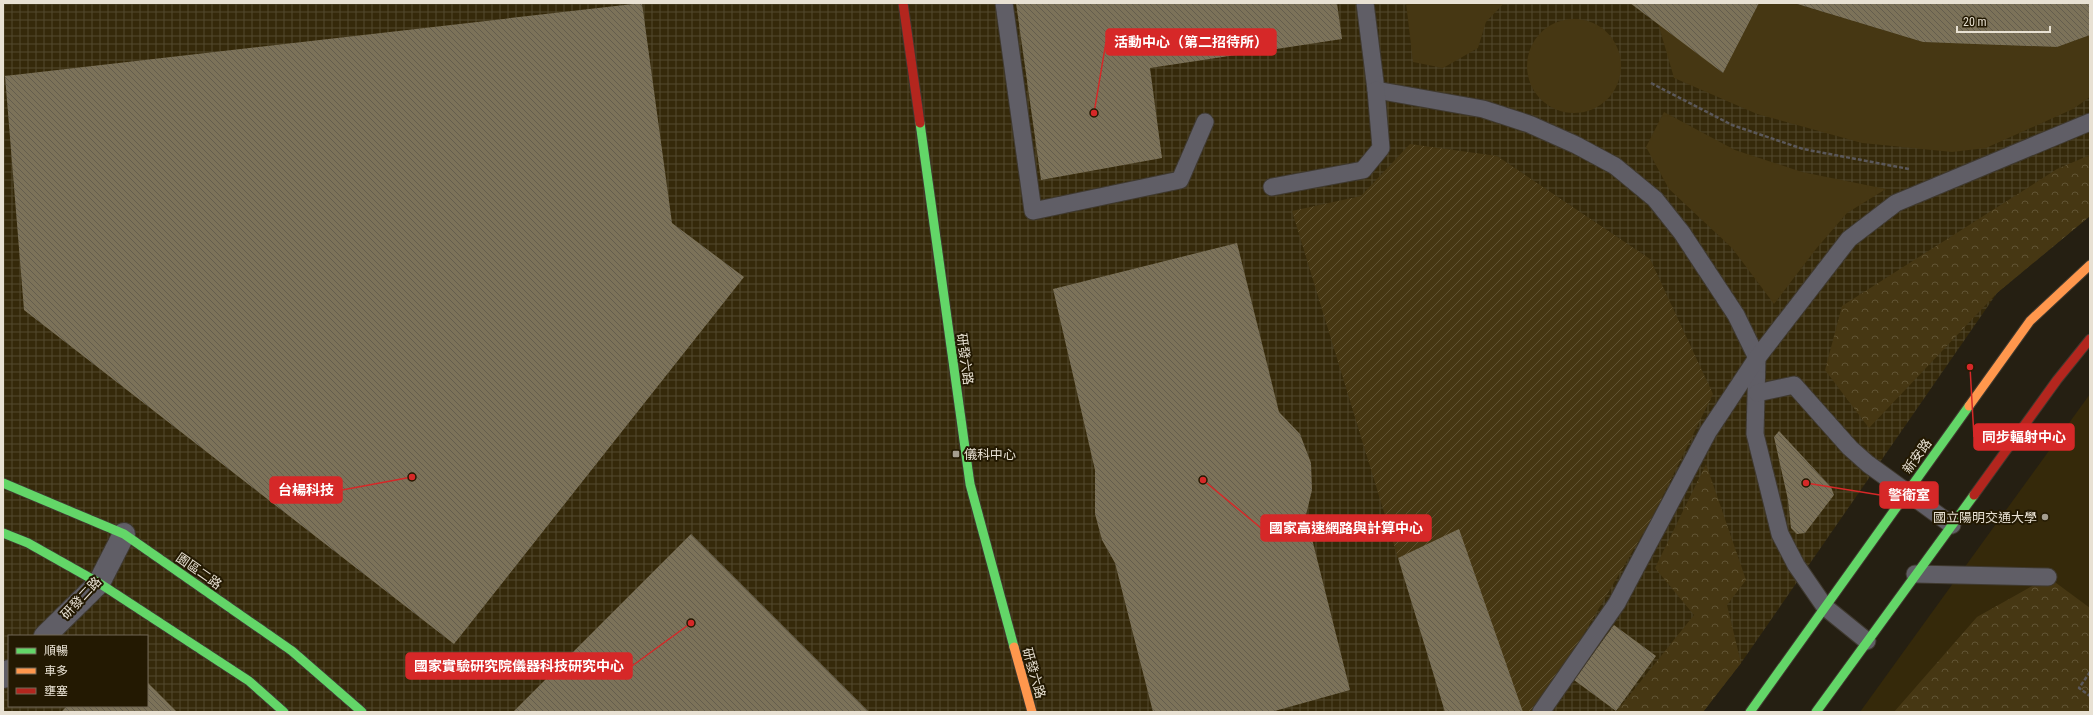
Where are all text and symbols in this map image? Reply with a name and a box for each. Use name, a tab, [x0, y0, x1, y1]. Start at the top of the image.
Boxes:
scale bar	[1957, 8, 2050, 34]
text: 20 m	[1963, 15, 1987, 29]
callout: 活動中心（第二招待所）	[1106, 29, 1276, 55]
text: 活動中心（第二招待所）	[1114, 34, 1268, 50]
street label: 研發六路	[954, 332, 976, 386]
callout: 同步輻射中心	[1974, 424, 2074, 450]
text: 同步輻射中心	[1982, 429, 2066, 445]
street label: 新安路	[1899, 436, 1935, 476]
place label: 儀科中心	[964, 447, 1016, 462]
marker: 儀科中心	[951, 449, 961, 459]
callout: 台楊科技	[270, 477, 342, 503]
text: 台楊科技	[278, 482, 334, 498]
callout: 警衛室	[1880, 482, 1938, 508]
text: 警衛室	[1888, 487, 1930, 503]
place label: 國立陽明交通大學	[1933, 510, 2037, 525]
marker: 國立陽明交通大學	[2040, 512, 2050, 522]
callout: 國家高速網路與計算中心	[1261, 515, 1431, 541]
text: 國家高速網路與計算中心	[1269, 520, 1423, 536]
street label: 園區二路	[173, 550, 225, 592]
street label: 研發二路	[58, 574, 104, 622]
legend	[8, 635, 148, 707]
text: 順暢	[44, 644, 68, 658]
street label: 研發六路	[1020, 646, 1048, 700]
callout: 國家實驗研究院儀器科技研究中心	[406, 653, 632, 679]
text: 國家實驗研究院儀器科技研究中心	[414, 658, 624, 674]
text: 車多	[44, 664, 68, 678]
text: 壅塞	[44, 684, 68, 698]

